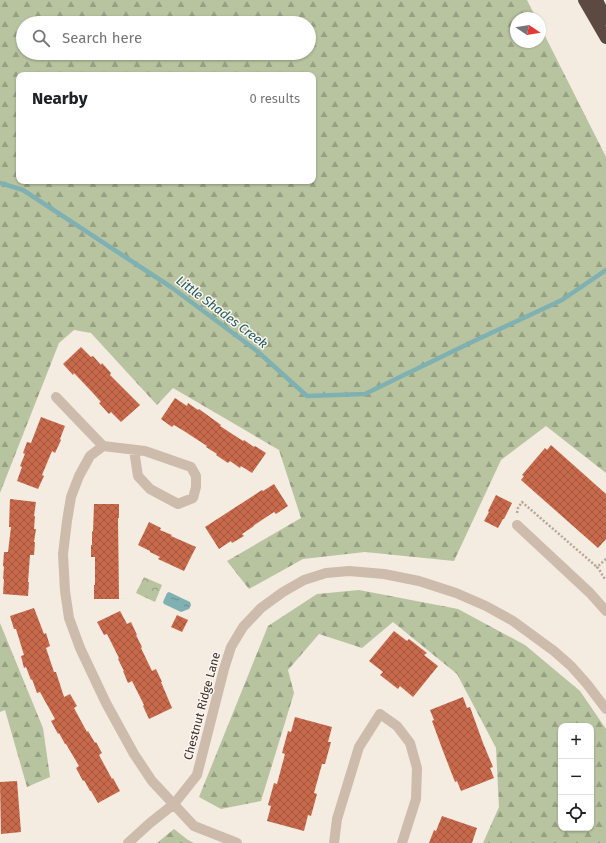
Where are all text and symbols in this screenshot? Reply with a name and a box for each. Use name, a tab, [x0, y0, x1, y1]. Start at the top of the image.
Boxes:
north arrow	[510, 12, 546, 48]
search box	[16, 16, 316, 60]
icon: search	[30, 27, 52, 49]
text: Search here	[62, 29, 142, 47]
text: Nearby	[32, 88, 87, 109]
text: 0 results	[249, 91, 300, 106]
water label: Little Shades Creek	[173, 273, 271, 351]
street label: Chestnut Ridge Lane	[181, 650, 223, 762]
map controls	[558, 723, 594, 831]
button: +	[558, 723, 594, 759]
button: −	[558, 759, 594, 795]
button: locate	[558, 795, 594, 831]

